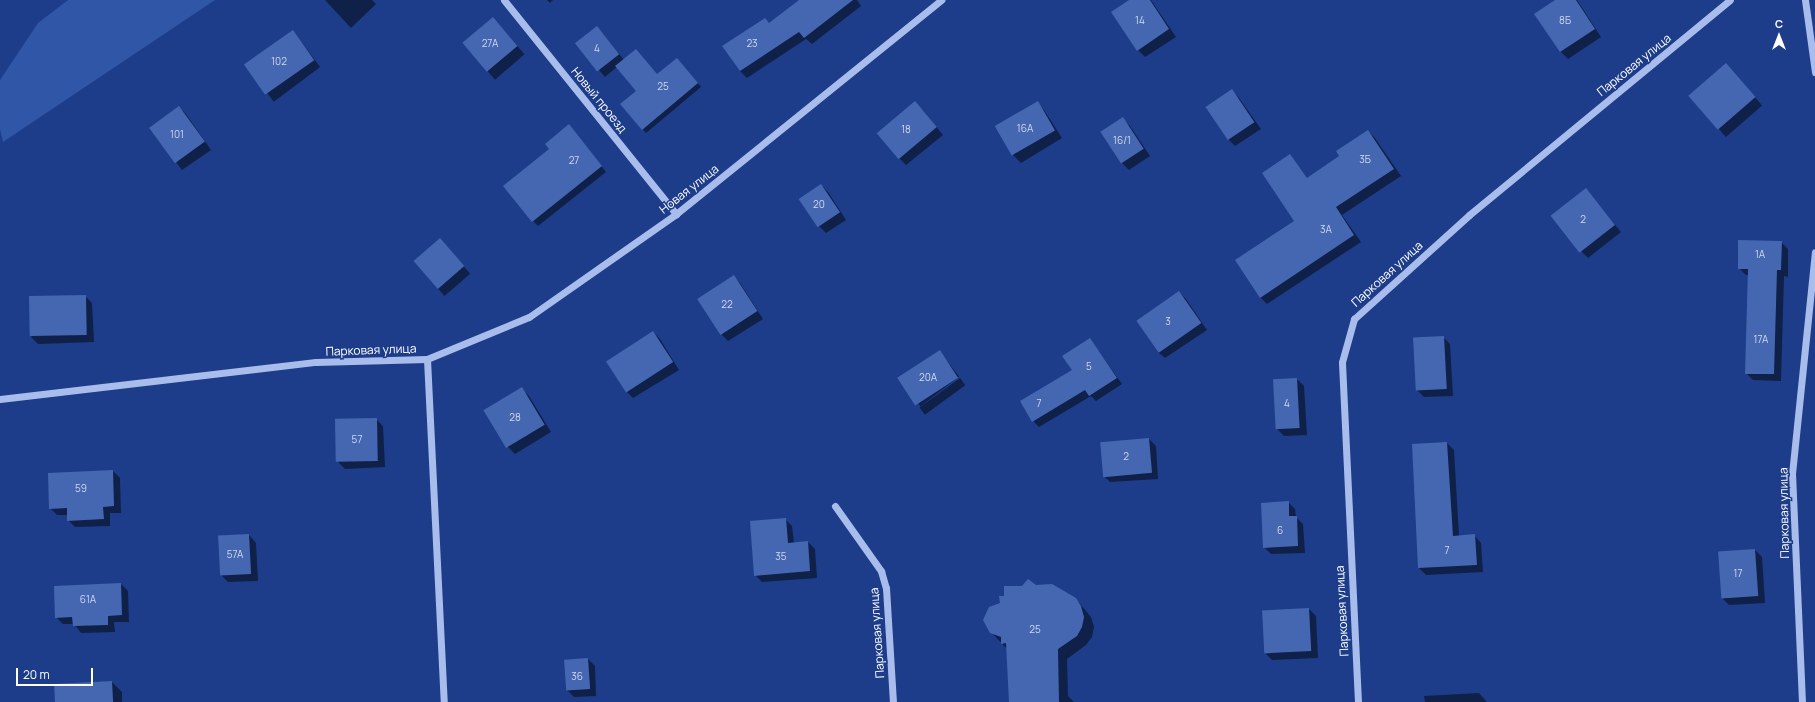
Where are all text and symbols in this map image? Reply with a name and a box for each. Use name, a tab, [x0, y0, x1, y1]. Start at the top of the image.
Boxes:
house number: 14	[1135, 15, 1145, 27]
house number: 8Б	[1559, 15, 1571, 27]
north arrow	[1759, 16, 1799, 56]
text: С	[1775, 16, 1783, 31]
street label: Парковая улица	[1594, 31, 1674, 99]
house number: 27А	[482, 38, 498, 50]
house number: 23	[746, 38, 758, 50]
house number: 4	[594, 43, 600, 55]
house number: 102	[271, 56, 287, 68]
street label: Новый проезд	[568, 64, 630, 136]
house number: 25	[657, 81, 669, 93]
house number: 16А	[1017, 123, 1033, 135]
house number: 18	[901, 124, 911, 136]
house number: 101	[170, 129, 184, 141]
house number: 16/1	[1113, 135, 1131, 147]
house number: 3Б	[1359, 154, 1371, 166]
house number: 27	[569, 155, 579, 167]
street label: Новая улица	[656, 161, 722, 217]
house number: 20	[813, 199, 825, 211]
house number: 2	[1580, 214, 1586, 226]
house number: 3А	[1320, 224, 1332, 236]
street label: Парковая улица	[1348, 238, 1426, 310]
house number: 1А	[1755, 249, 1765, 261]
house number: 22	[721, 299, 733, 311]
house number: 3	[1165, 316, 1171, 328]
house number: 17А	[1754, 334, 1768, 346]
street label: Парковая улица	[325, 341, 417, 359]
house number: 5	[1086, 361, 1092, 373]
house number: 20А	[919, 372, 937, 384]
house number: 7	[1036, 398, 1042, 410]
house number: 4	[1284, 398, 1290, 410]
house number: 28	[509, 412, 521, 424]
house number: 57	[352, 434, 362, 446]
house number: 2	[1123, 451, 1129, 463]
street label: Парковая улица	[1776, 467, 1792, 559]
house number: 59	[75, 483, 87, 495]
house number: 6	[1277, 525, 1283, 537]
house number: 7	[1444, 545, 1450, 557]
house number: 57А	[227, 549, 243, 561]
house number: 35	[775, 551, 787, 563]
street label: Парковая улица	[1332, 565, 1352, 657]
house number: 17	[1734, 568, 1742, 580]
street label: Парковая улица	[867, 587, 887, 679]
house number: 61А	[80, 594, 96, 606]
house number: 25	[1029, 624, 1041, 636]
scale bar	[18, 660, 95, 686]
text: 20 m	[23, 666, 50, 683]
house number: 36	[571, 671, 583, 683]

